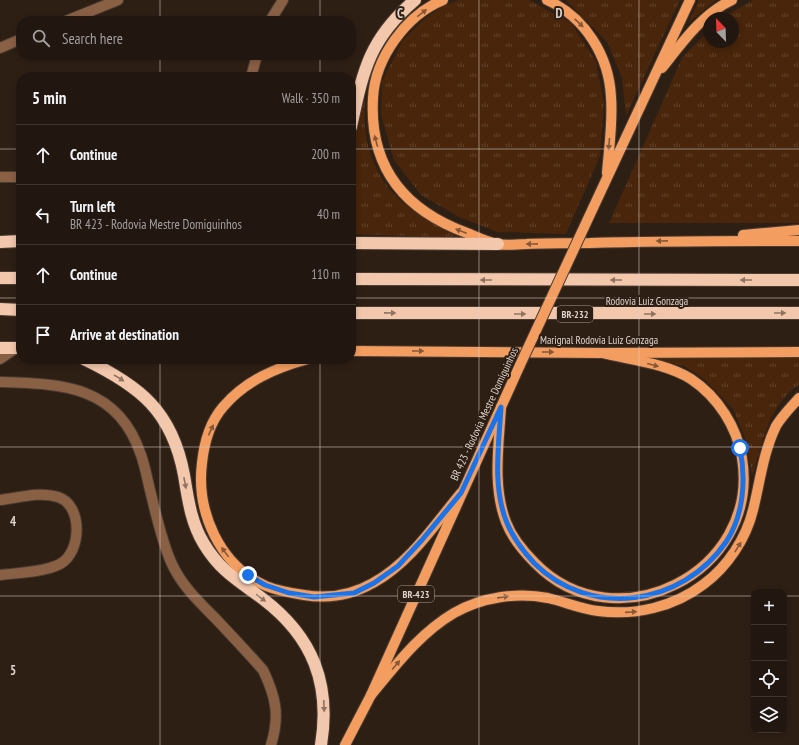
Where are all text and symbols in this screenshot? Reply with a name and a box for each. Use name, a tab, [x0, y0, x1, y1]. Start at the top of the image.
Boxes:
text: C	[397, 5, 403, 22]
text: D	[556, 5, 563, 22]
one-way arrow	[416, 9, 427, 17]
north arrow	[703, 12, 739, 48]
search box	[16, 16, 356, 60]
one-way arrow	[574, 18, 584, 27]
icon: search	[30, 27, 52, 49]
text: Search here	[62, 29, 123, 48]
text: 5 min	[32, 87, 66, 109]
text: Walk · 350 m	[282, 90, 340, 107]
one-way arrow	[373, 134, 379, 146]
one-way arrow	[606, 138, 612, 150]
icon: ahead	[32, 144, 54, 166]
text: Continue	[70, 145, 117, 164]
text: 200 m	[311, 146, 340, 163]
text: Turn left	[70, 197, 115, 216]
icon: left	[32, 204, 54, 226]
text: 40 m	[317, 206, 340, 223]
text: BR 423 - Rodovia Mestre Domiguinhos	[70, 216, 242, 233]
one-way arrow	[455, 227, 467, 233]
one-way arrow	[655, 238, 668, 244]
one-way arrow	[525, 241, 538, 247]
icon: ahead	[32, 264, 54, 286]
text: Continue	[70, 265, 117, 284]
text: 110 m	[311, 266, 340, 283]
one-way arrow	[479, 277, 492, 283]
one-way arrow	[609, 277, 622, 283]
one-way arrow	[739, 277, 752, 283]
street label: Rodovia Luiz Gonzaga	[606, 294, 688, 308]
road number: BR-232	[557, 306, 593, 322]
one-way arrow	[384, 310, 397, 316]
one-way arrow	[774, 310, 787, 316]
one-way arrow	[514, 311, 527, 317]
one-way arrow	[644, 311, 657, 317]
icon: arrive	[32, 324, 54, 346]
text: Arrive at destination	[70, 325, 179, 344]
street label: Marignal Rodovia Luiz Gonzaga	[540, 333, 658, 347]
street label: BR 423 - Rodovia Mestre Domiguinhos	[447, 345, 521, 483]
one-way arrow	[412, 348, 425, 354]
one-way arrow	[542, 349, 555, 355]
one-way arrow	[647, 363, 659, 369]
one-way arrow	[113, 374, 125, 381]
one-way arrow	[208, 424, 214, 435]
route start	[731, 439, 749, 457]
one-way arrow	[183, 477, 189, 489]
text: 4	[10, 513, 17, 530]
one-way arrow	[734, 541, 741, 553]
one-way arrow	[221, 547, 230, 558]
route end	[239, 566, 257, 584]
road number: BR-423	[398, 586, 434, 602]
map controls	[751, 589, 787, 733]
button: +	[751, 589, 787, 625]
one-way arrow	[256, 594, 267, 602]
one-way arrow	[497, 594, 509, 600]
one-way arrow	[625, 608, 637, 615]
button: −	[751, 625, 787, 661]
one-way arrow	[391, 660, 400, 670]
button: locate	[751, 661, 787, 697]
text: 5	[10, 662, 16, 679]
button: layers	[751, 697, 787, 733]
one-way arrow	[321, 700, 327, 713]

